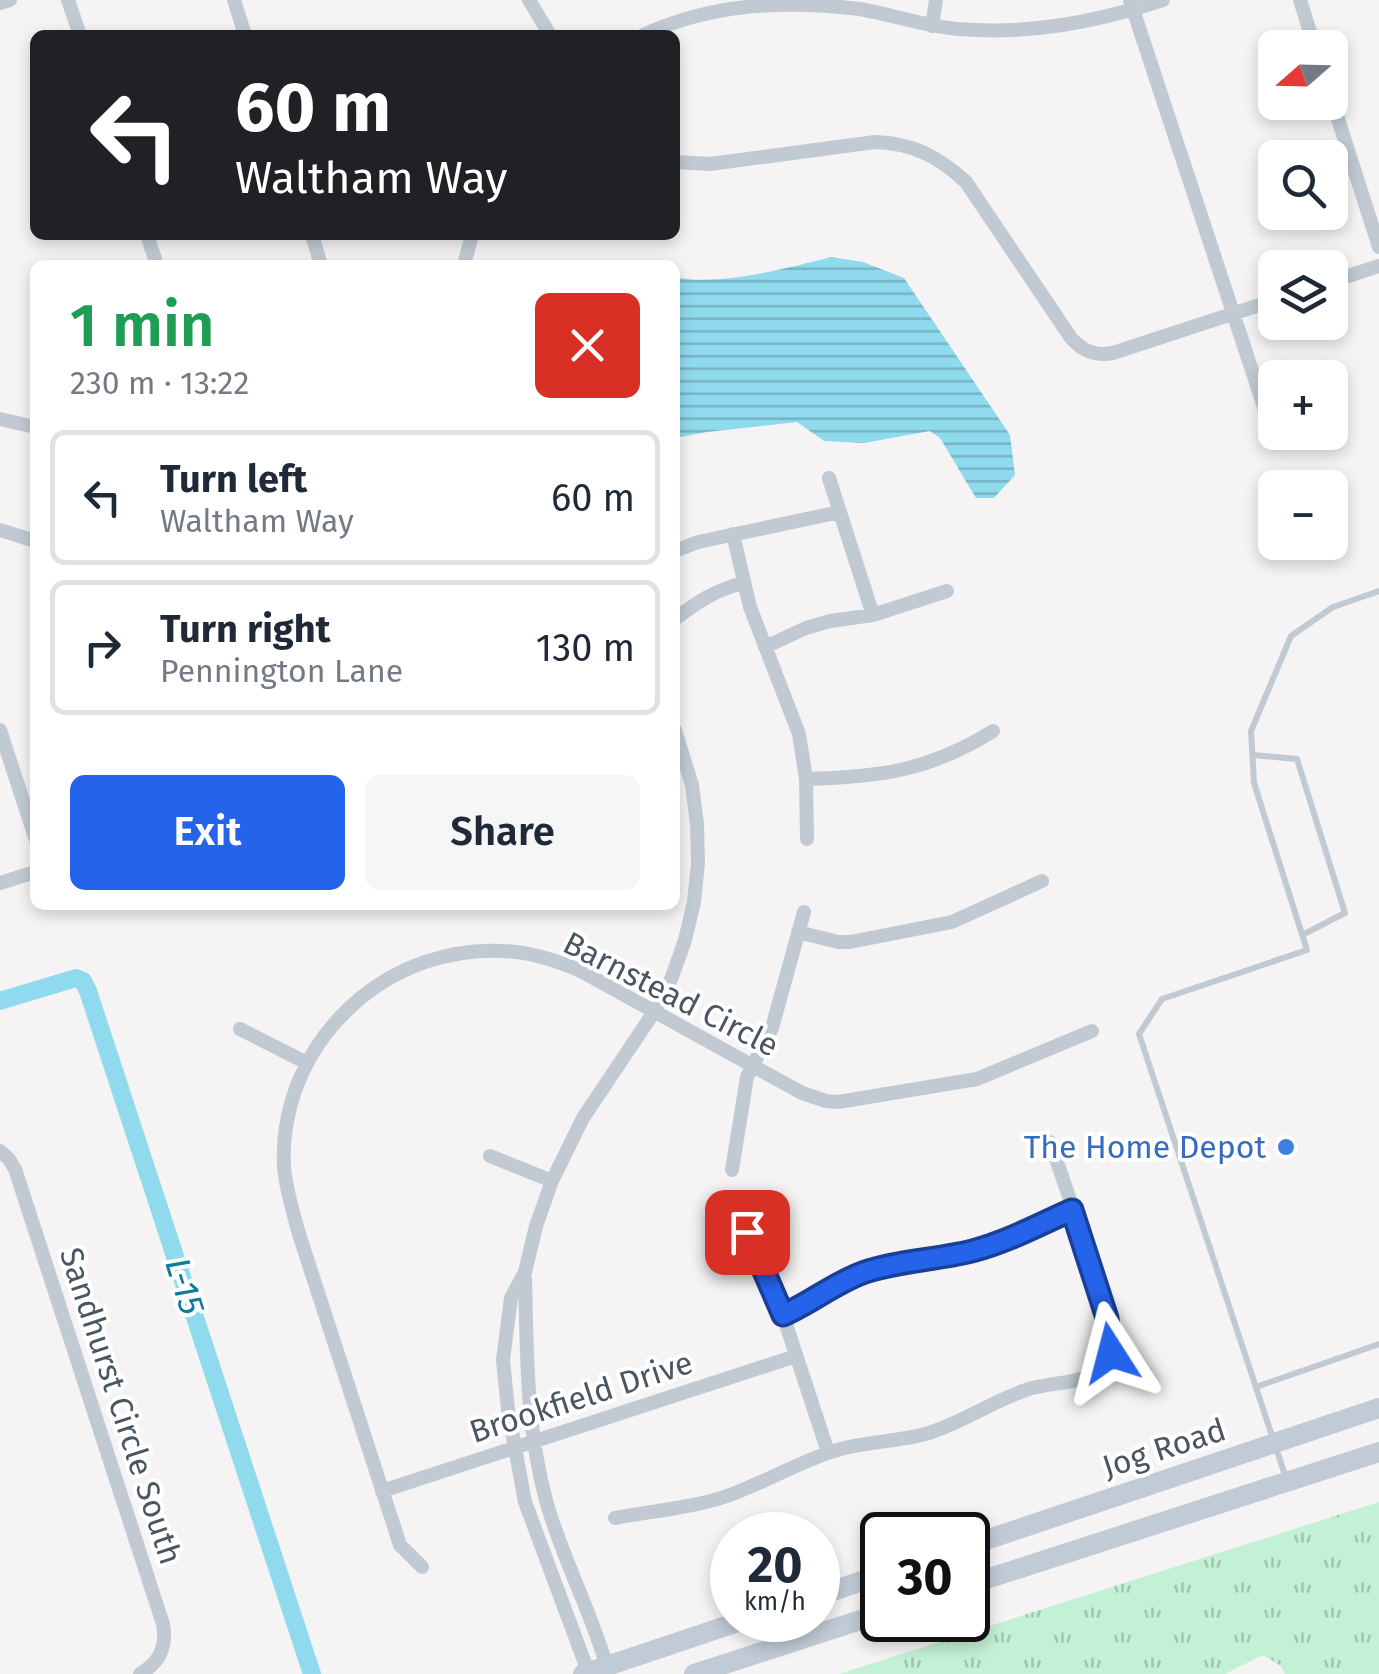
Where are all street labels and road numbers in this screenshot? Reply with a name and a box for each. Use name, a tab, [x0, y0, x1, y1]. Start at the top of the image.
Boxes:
street label: Barnstead Circle	[557, 923, 785, 1065]
street label: Sandhurst Circle South	[52, 1243, 190, 1569]
street label: Brookfield Drive	[465, 1343, 697, 1451]
street label: Jog Road	[1098, 1410, 1230, 1486]

